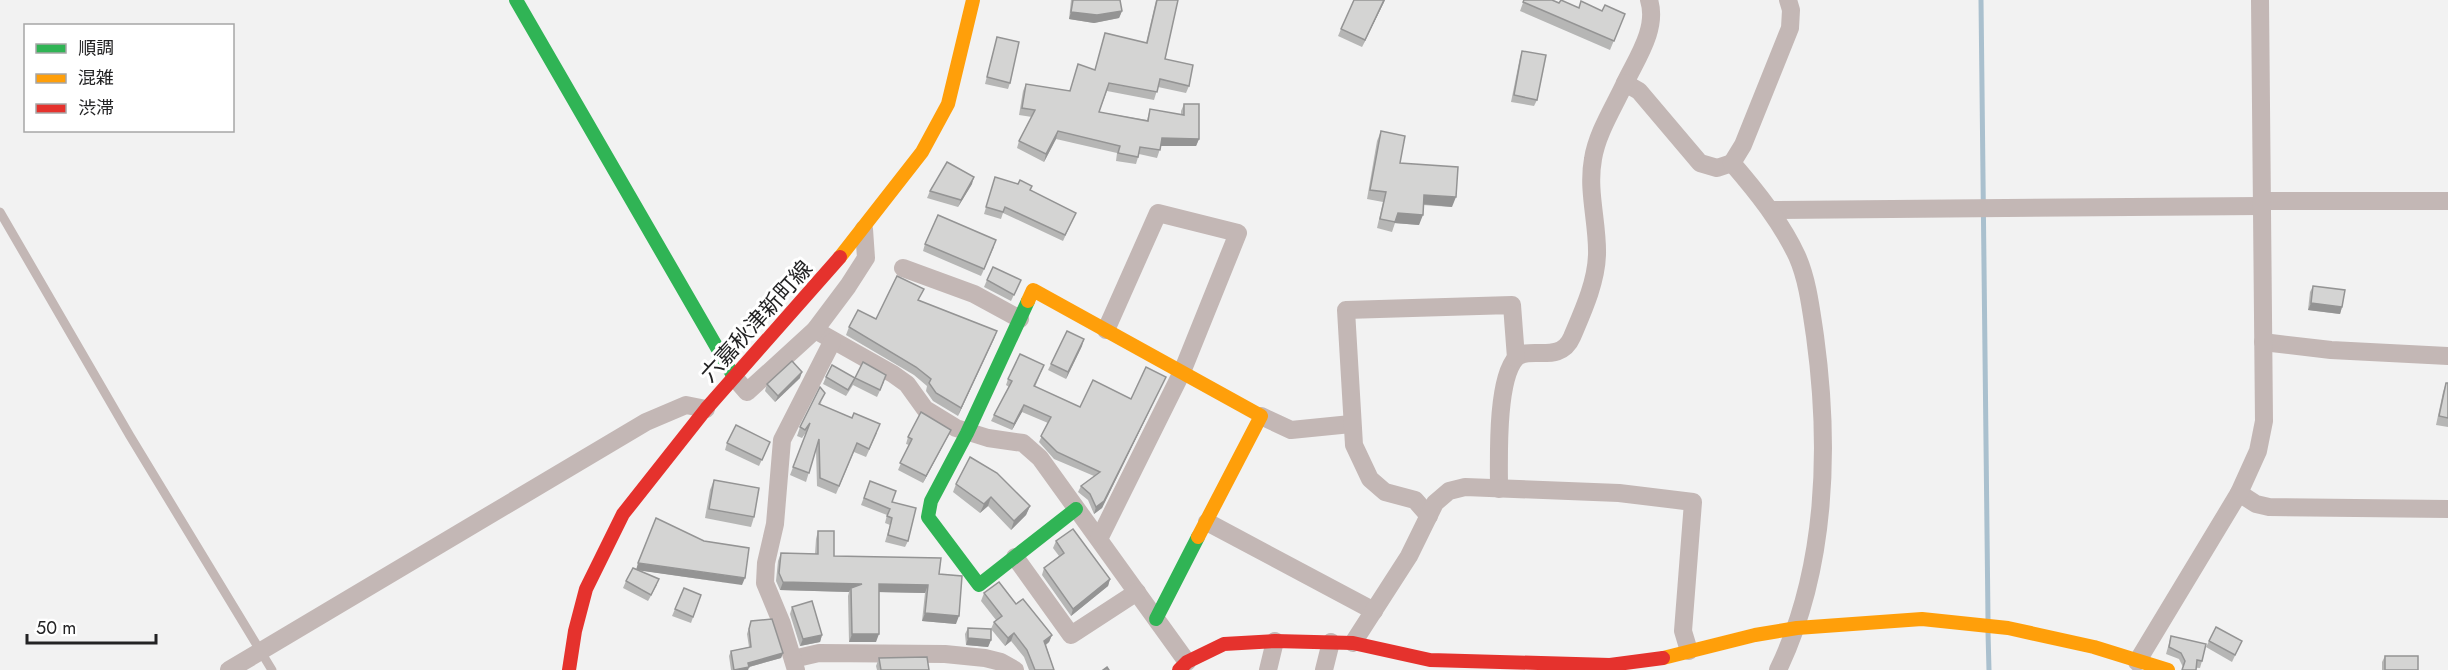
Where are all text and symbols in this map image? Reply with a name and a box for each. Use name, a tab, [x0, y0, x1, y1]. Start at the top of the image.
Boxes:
legend	[24, 24, 234, 132]
text: 順調	[78, 35, 114, 61]
text: 混雑	[78, 65, 114, 91]
text: 渋滞	[78, 95, 114, 121]
street label: 六嘉秋津新町線	[693, 253, 819, 389]
scale bar	[27, 607, 156, 645]
text: 50 m	[36, 615, 76, 641]

